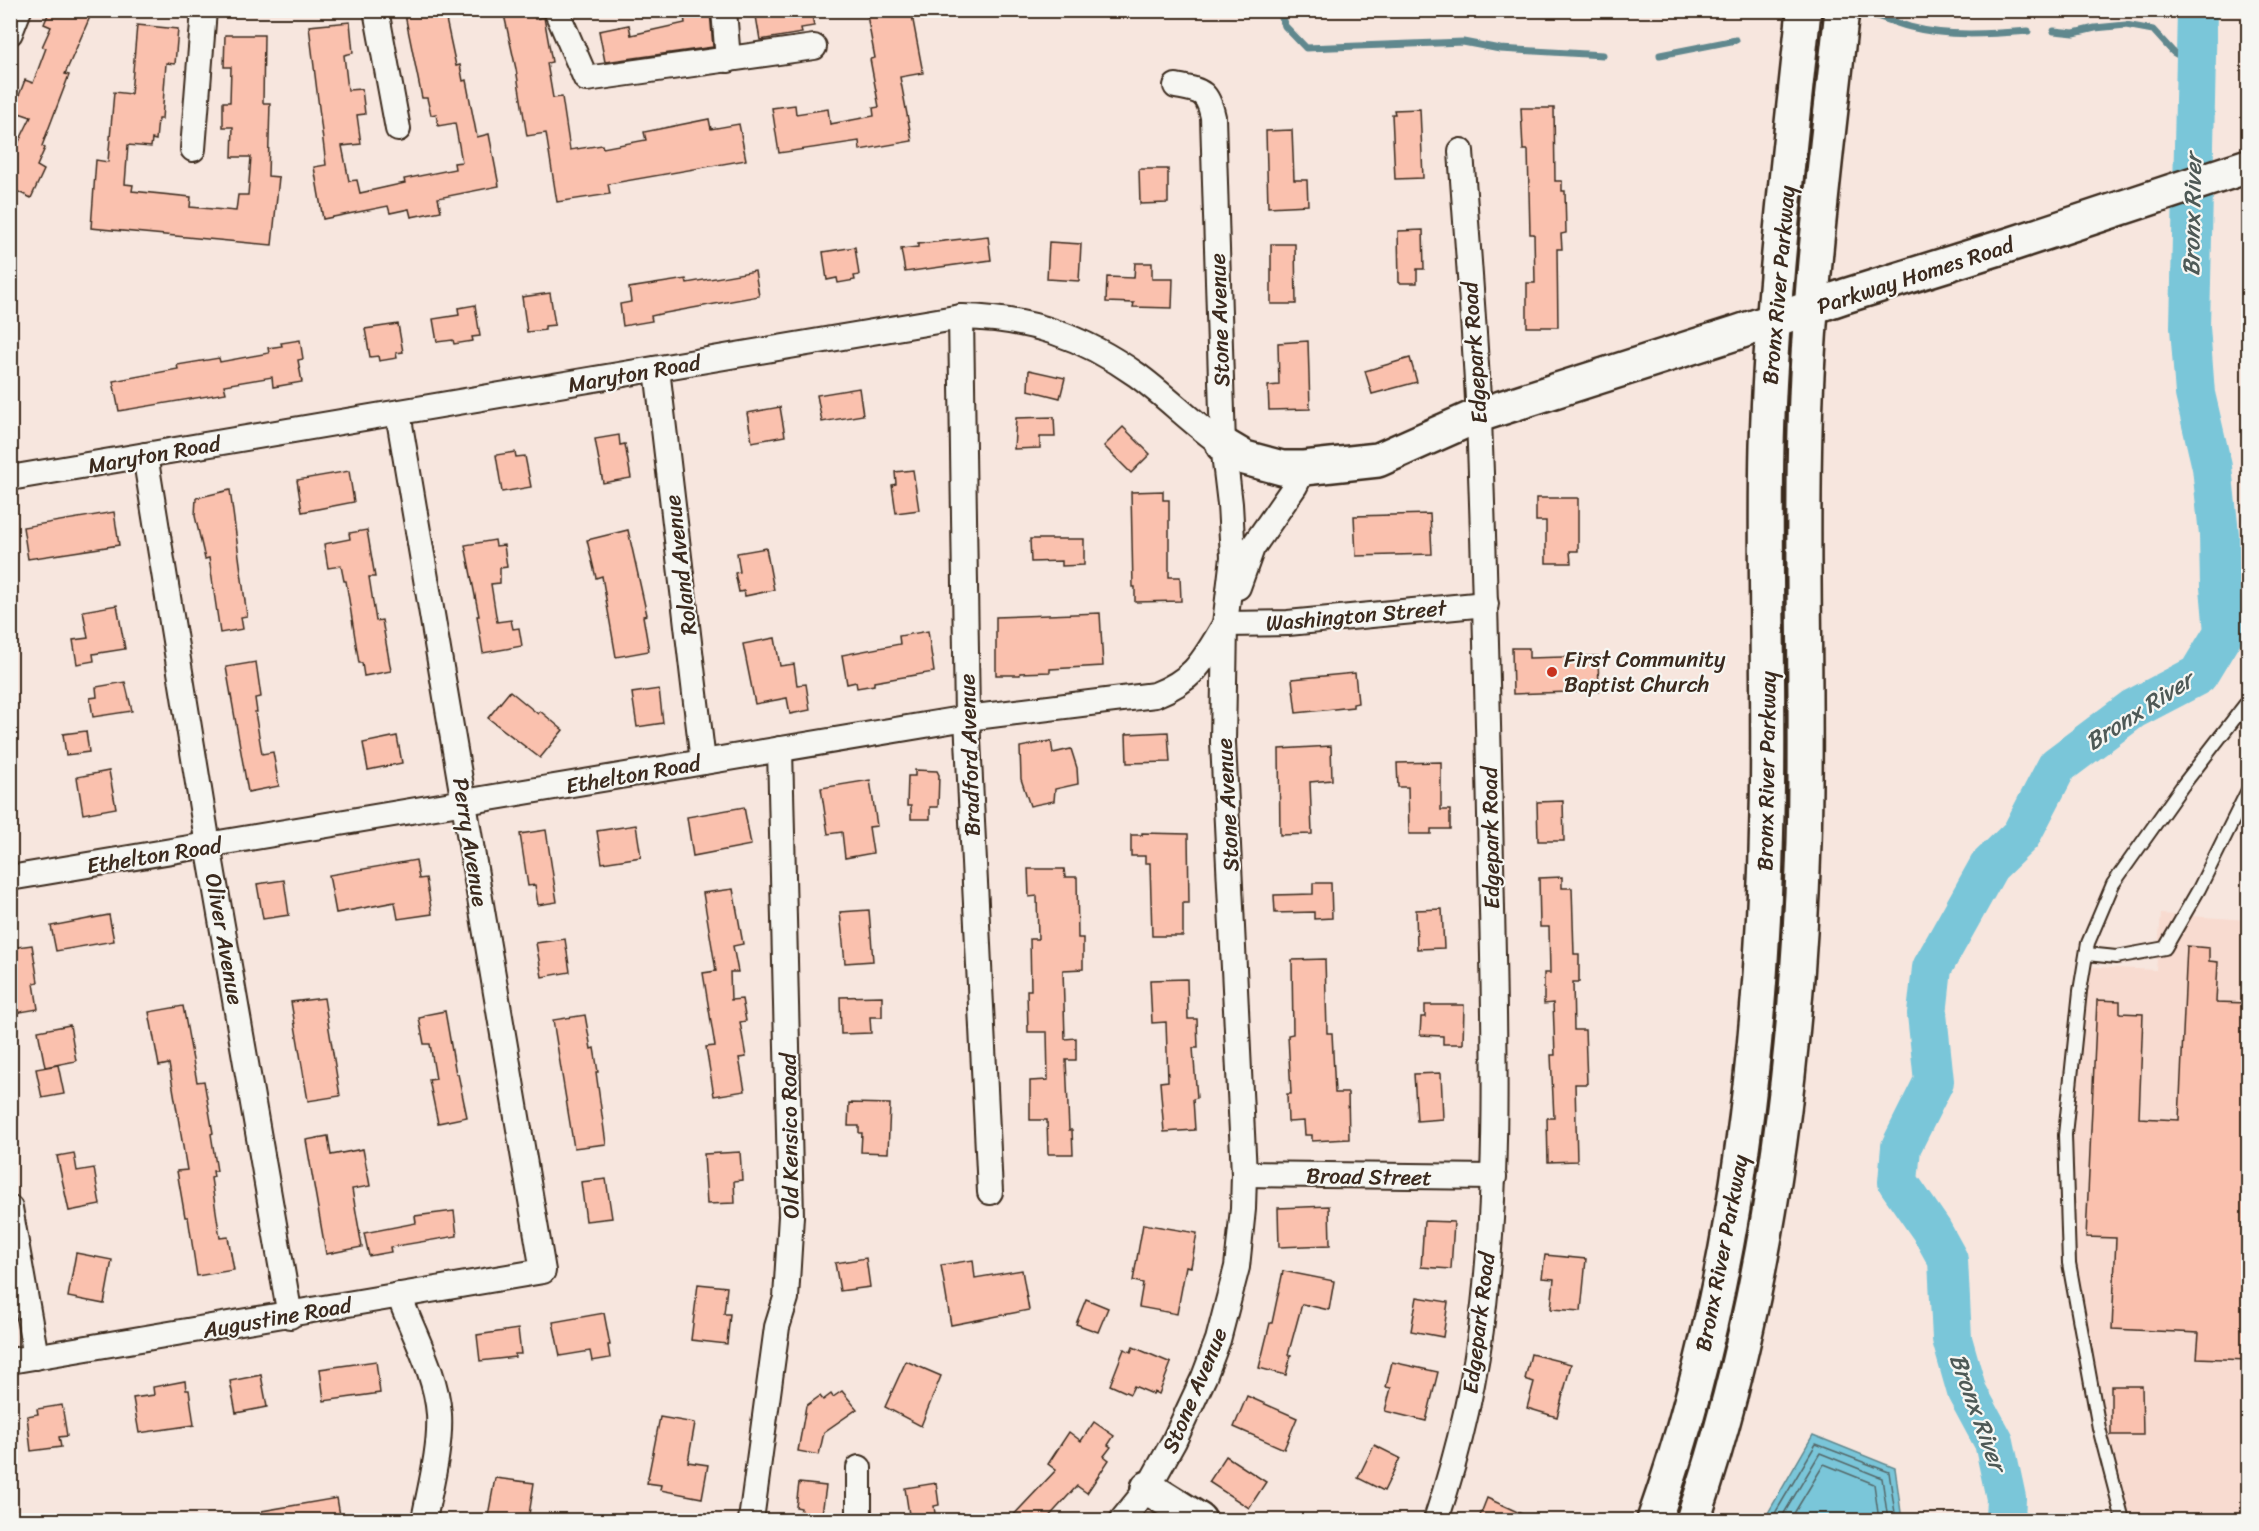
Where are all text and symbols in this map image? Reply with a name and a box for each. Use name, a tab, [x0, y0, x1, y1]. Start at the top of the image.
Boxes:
water label: Bronx River	[2170, 149, 2214, 277]
street label: Bronx River Parkway	[1750, 183, 1807, 386]
street label: Parkway Homes Road	[1812, 225, 2020, 326]
street label: Stone Avenue	[1198, 252, 1241, 387]
street label: Edgepark Road	[1450, 279, 1499, 425]
street label: Maryton Road	[565, 342, 705, 404]
street label: Maryton Road	[85, 423, 225, 485]
street label: Roland Avenue	[653, 492, 708, 637]
street label: Washington Street	[1264, 588, 1449, 643]
place label: First Community Baptist Church	[1564, 640, 1726, 704]
water label: Bronx River	[2076, 658, 2205, 762]
marker: First Community Baptist Church	[1545, 665, 1559, 679]
street label: Bronx River Parkway	[1745, 670, 1788, 871]
street label: Bradford Avenue	[947, 673, 992, 837]
street label: Stone Avenue	[1205, 737, 1250, 873]
street label: Ethelton Road	[563, 743, 705, 806]
street label: Edgepark Road	[1470, 765, 1511, 909]
street label: Perry Avenue	[441, 775, 500, 910]
street label: Ethelton Road	[84, 825, 226, 885]
street label: Oliver Avenue	[194, 870, 255, 1008]
street label: Old Kensico Road	[769, 1052, 810, 1219]
street label: Bronx River Parkway	[1683, 1151, 1760, 1355]
street label: Broad Street	[1306, 1156, 1433, 1197]
street label: Edgepark Road	[1450, 1249, 1507, 1396]
street label: Augustine Road	[199, 1285, 356, 1350]
street label: Stone Avenue	[1150, 1321, 1239, 1459]
water label: Bronx River	[1937, 1347, 2020, 1481]

